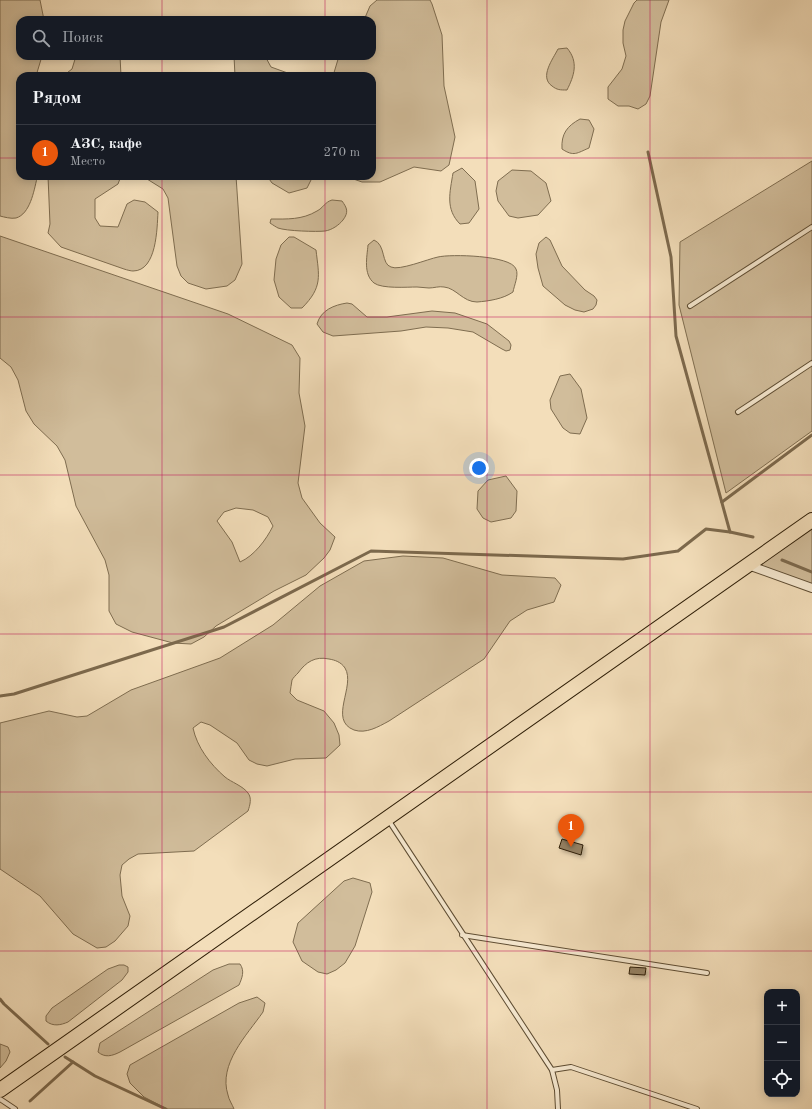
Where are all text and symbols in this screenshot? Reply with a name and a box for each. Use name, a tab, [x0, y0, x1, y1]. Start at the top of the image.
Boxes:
search box	[16, 16, 376, 60]
icon: search	[30, 27, 52, 49]
text: Поиск	[62, 31, 103, 46]
text: Рядом	[32, 90, 81, 107]
text: АЗС, кафе	[70, 137, 142, 152]
text: 1	[41, 146, 49, 159]
text: 270 m	[323, 146, 360, 159]
text: Место	[70, 155, 105, 168]
your location	[469, 458, 489, 478]
pin: 1	[558, 814, 584, 847]
map controls	[764, 989, 800, 1097]
button: +	[764, 989, 800, 1025]
button: −	[764, 1025, 800, 1061]
button: locate	[764, 1061, 800, 1097]

